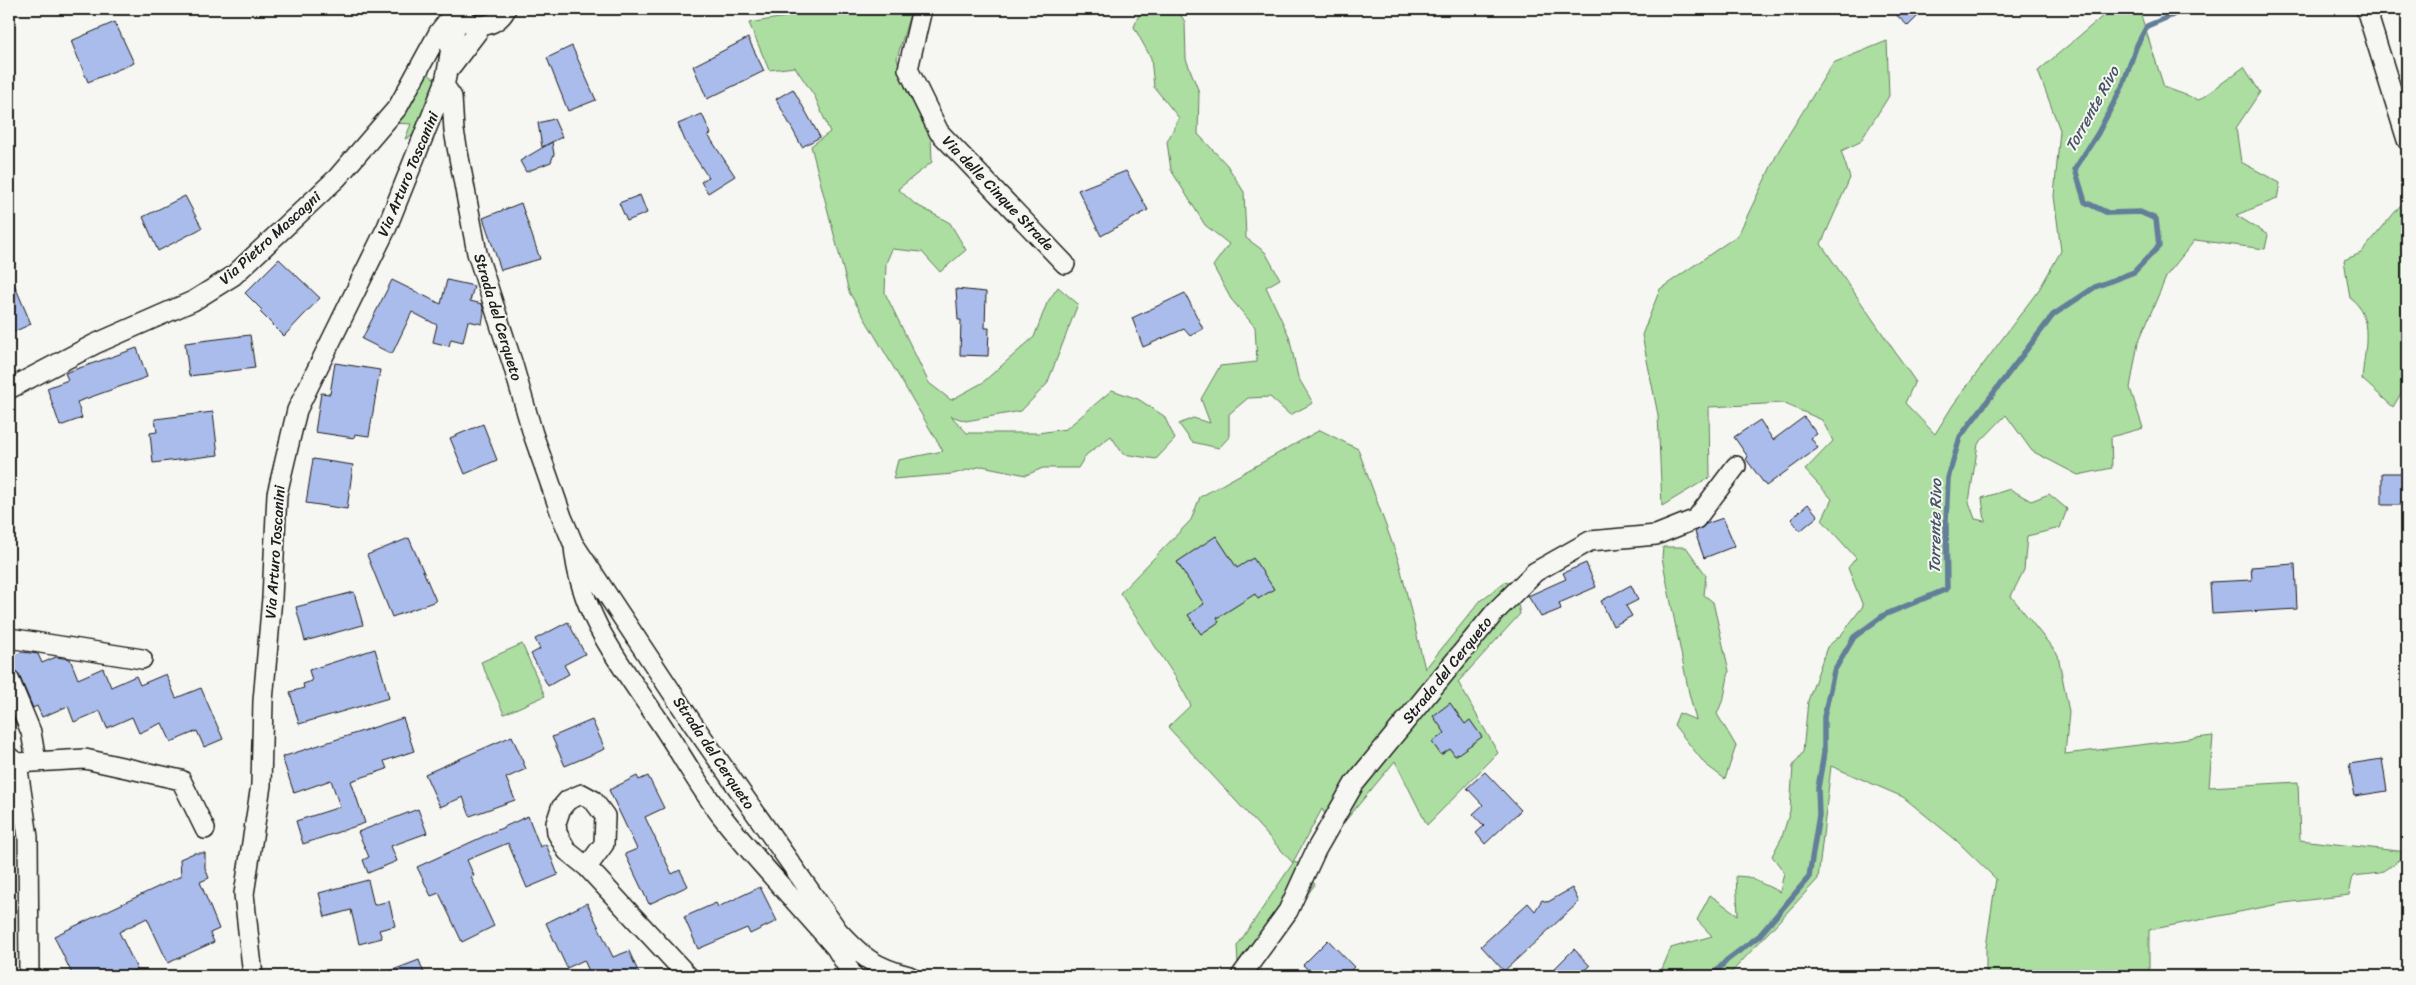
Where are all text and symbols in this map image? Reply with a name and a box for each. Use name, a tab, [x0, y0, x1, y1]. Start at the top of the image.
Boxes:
water label: Torrente Rivo	[2056, 60, 2128, 157]
street label: Via Arturo Toscanini	[370, 107, 446, 241]
street label: Via delle Cinque Strade	[936, 129, 1060, 257]
street label: Via Pietro Mascagni	[213, 184, 328, 291]
street label: Strada del Cerqueto	[466, 250, 530, 384]
water label: Torrente Rivo	[1920, 478, 1950, 573]
street label: Via Arturo Toscanini	[257, 484, 293, 620]
street label: Strada del Cerqueto	[1395, 610, 1499, 730]
street label: Strada del Cerqueto	[666, 691, 762, 815]

